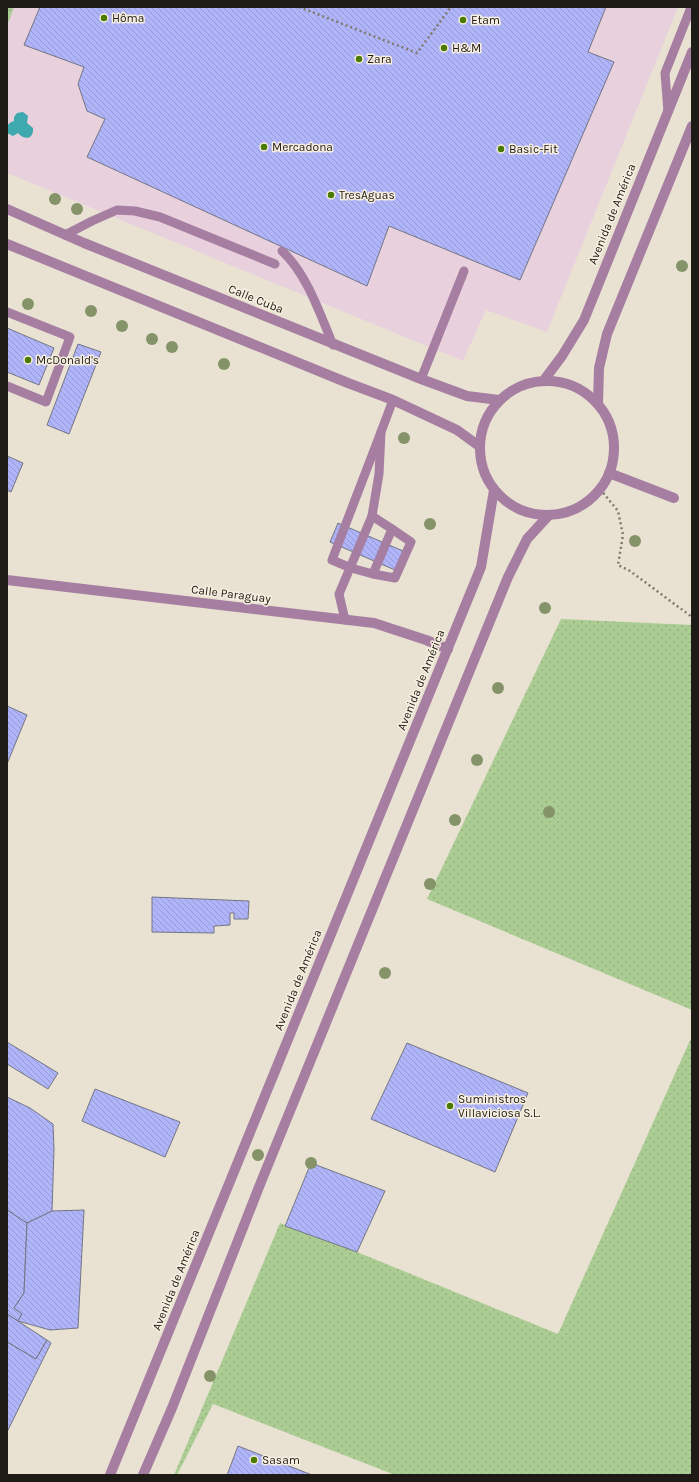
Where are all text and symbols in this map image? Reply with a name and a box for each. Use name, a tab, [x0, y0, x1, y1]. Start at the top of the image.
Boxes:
place label: Hôma	[112, 11, 144, 25]
marker: Hôma	[99, 13, 109, 23]
place label: Etam	[471, 13, 500, 27]
marker: Etam	[458, 15, 468, 25]
place label: H&M	[452, 41, 481, 55]
marker: H&M	[439, 43, 449, 53]
place label: Zara	[367, 52, 392, 66]
marker: Zara	[354, 54, 364, 64]
place label: Mercadona	[272, 140, 333, 154]
marker: Mercadona	[259, 142, 269, 152]
place label: Basic-Fit	[509, 142, 558, 156]
marker: Basic-Fit	[496, 144, 506, 154]
street label: Avenida de América	[585, 162, 639, 266]
place label: TresAguas	[339, 188, 395, 202]
marker: TresAguas	[326, 190, 336, 200]
street label: Calle Cuba	[226, 282, 286, 316]
place label: McDonald's	[36, 353, 99, 367]
marker: McDonald's	[23, 355, 33, 365]
street label: Calle Paraguay	[190, 582, 272, 606]
street label: Avenida de América	[394, 628, 448, 732]
street label: Avenida de América	[271, 928, 325, 1032]
place label: Suministros Villaviciosa S.L.	[458, 1092, 541, 1120]
marker: Suministros Villaviciosa S.L.	[445, 1101, 455, 1111]
street label: Avenida de América	[149, 1228, 203, 1332]
place label: Sasam	[262, 1453, 300, 1467]
marker: Sasam	[249, 1455, 259, 1465]

